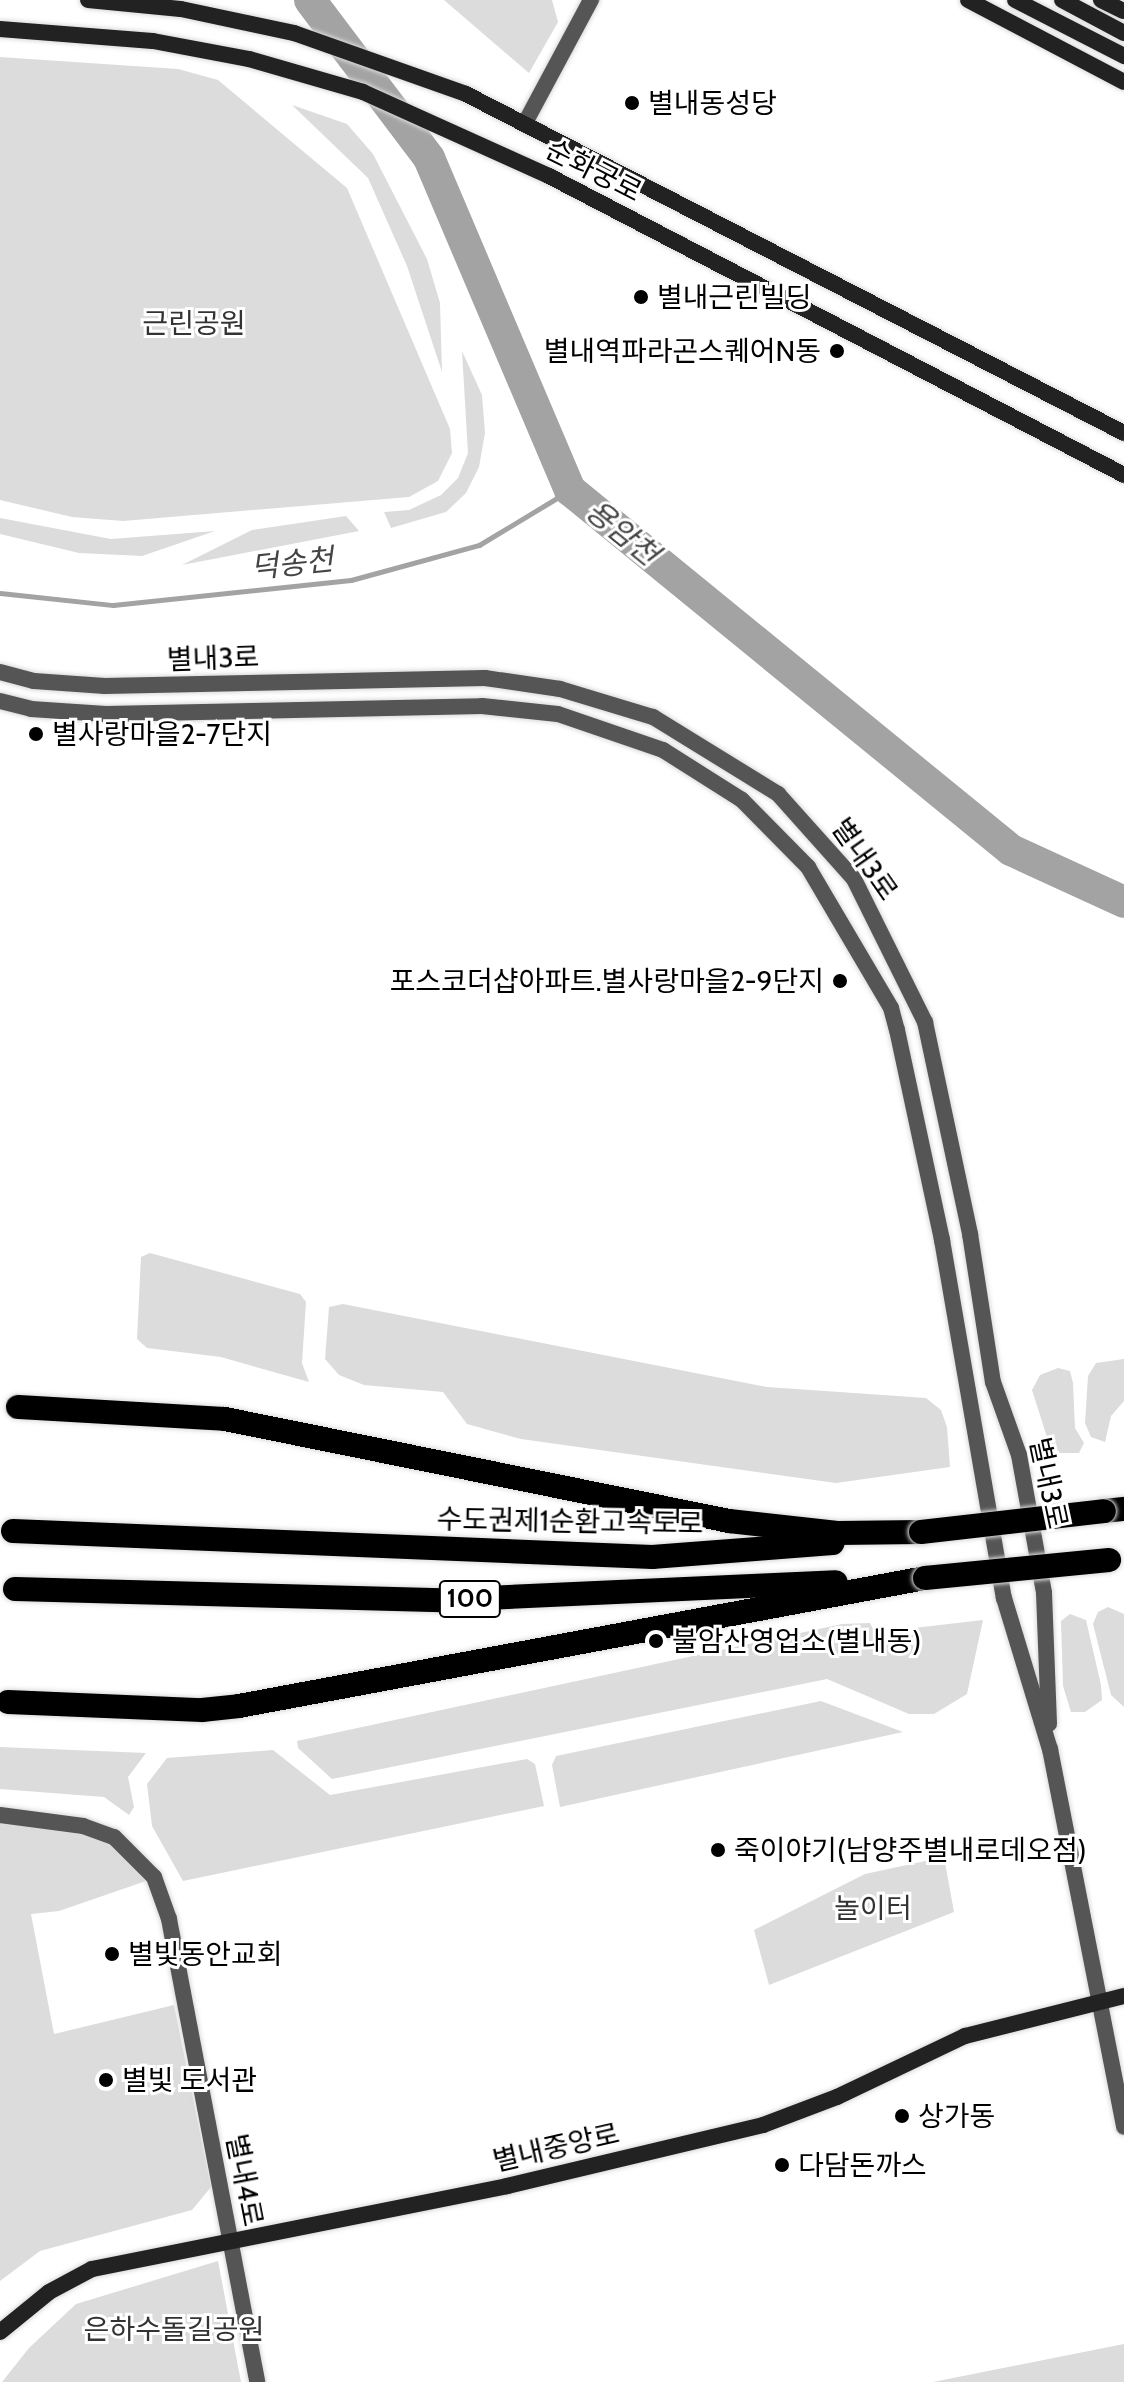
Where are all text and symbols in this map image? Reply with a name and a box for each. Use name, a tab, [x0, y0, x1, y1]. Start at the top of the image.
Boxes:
place label: 별내동성당	[648, 86, 777, 120]
marker: 별내동성당	[623, 94, 641, 112]
street label: 순화궁로	[540, 132, 648, 208]
place label: 별내근린빌딩	[657, 280, 812, 314]
marker: 별내근린빌딩	[632, 288, 650, 306]
park label: 근린공원	[142, 306, 246, 340]
place label: 별내역파라곤스퀘어N동	[544, 334, 821, 368]
marker: 별내역파라곤스퀘어N동	[828, 342, 846, 360]
water label: 용암천	[578, 493, 666, 573]
water label: 덕송천	[249, 542, 335, 586]
street label: 별내3로	[166, 640, 260, 676]
place label: 별사랑마을2-7단지	[52, 717, 272, 751]
marker: 별사랑마을2-7단지	[27, 725, 45, 743]
street label: 별내3로	[825, 812, 905, 906]
place label: 포스코더샵아파트.별사랑마을2-9단지	[390, 964, 824, 998]
marker: 포스코더샵아파트.별사랑마을2-9단지	[831, 972, 849, 990]
street label: 별내3로	[1023, 1434, 1075, 1532]
street label: 수도권제1순환고속도로	[436, 1502, 704, 1540]
road number: 100	[438, 1577, 502, 1621]
place label: 불암산영업소(별내동)	[672, 1624, 921, 1658]
marker: 불암산영업소(별내동)	[647, 1632, 665, 1650]
place label: 죽이야기(남양주별내로데오점)	[734, 1833, 1086, 1867]
marker: 죽이야기(남양주별내로데오점)	[709, 1841, 727, 1859]
park label: 놀이터	[834, 1891, 912, 1925]
place label: 별빛동안교회	[128, 1937, 283, 1971]
marker: 별빛동안교회	[103, 1945, 121, 1963]
place label: 별빛 도서관	[122, 2063, 257, 2097]
marker: 별빛 도서관	[97, 2071, 115, 2089]
place label: 상가동	[918, 2099, 995, 2133]
marker: 상가동	[893, 2107, 911, 2125]
street label: 별내중앙로	[489, 2116, 623, 2178]
street label: 별내4로	[220, 2131, 270, 2229]
place label: 다담돈까스	[798, 2148, 927, 2182]
marker: 다담돈까스	[773, 2156, 791, 2174]
park label: 은하수돌길공원	[84, 2312, 264, 2346]

